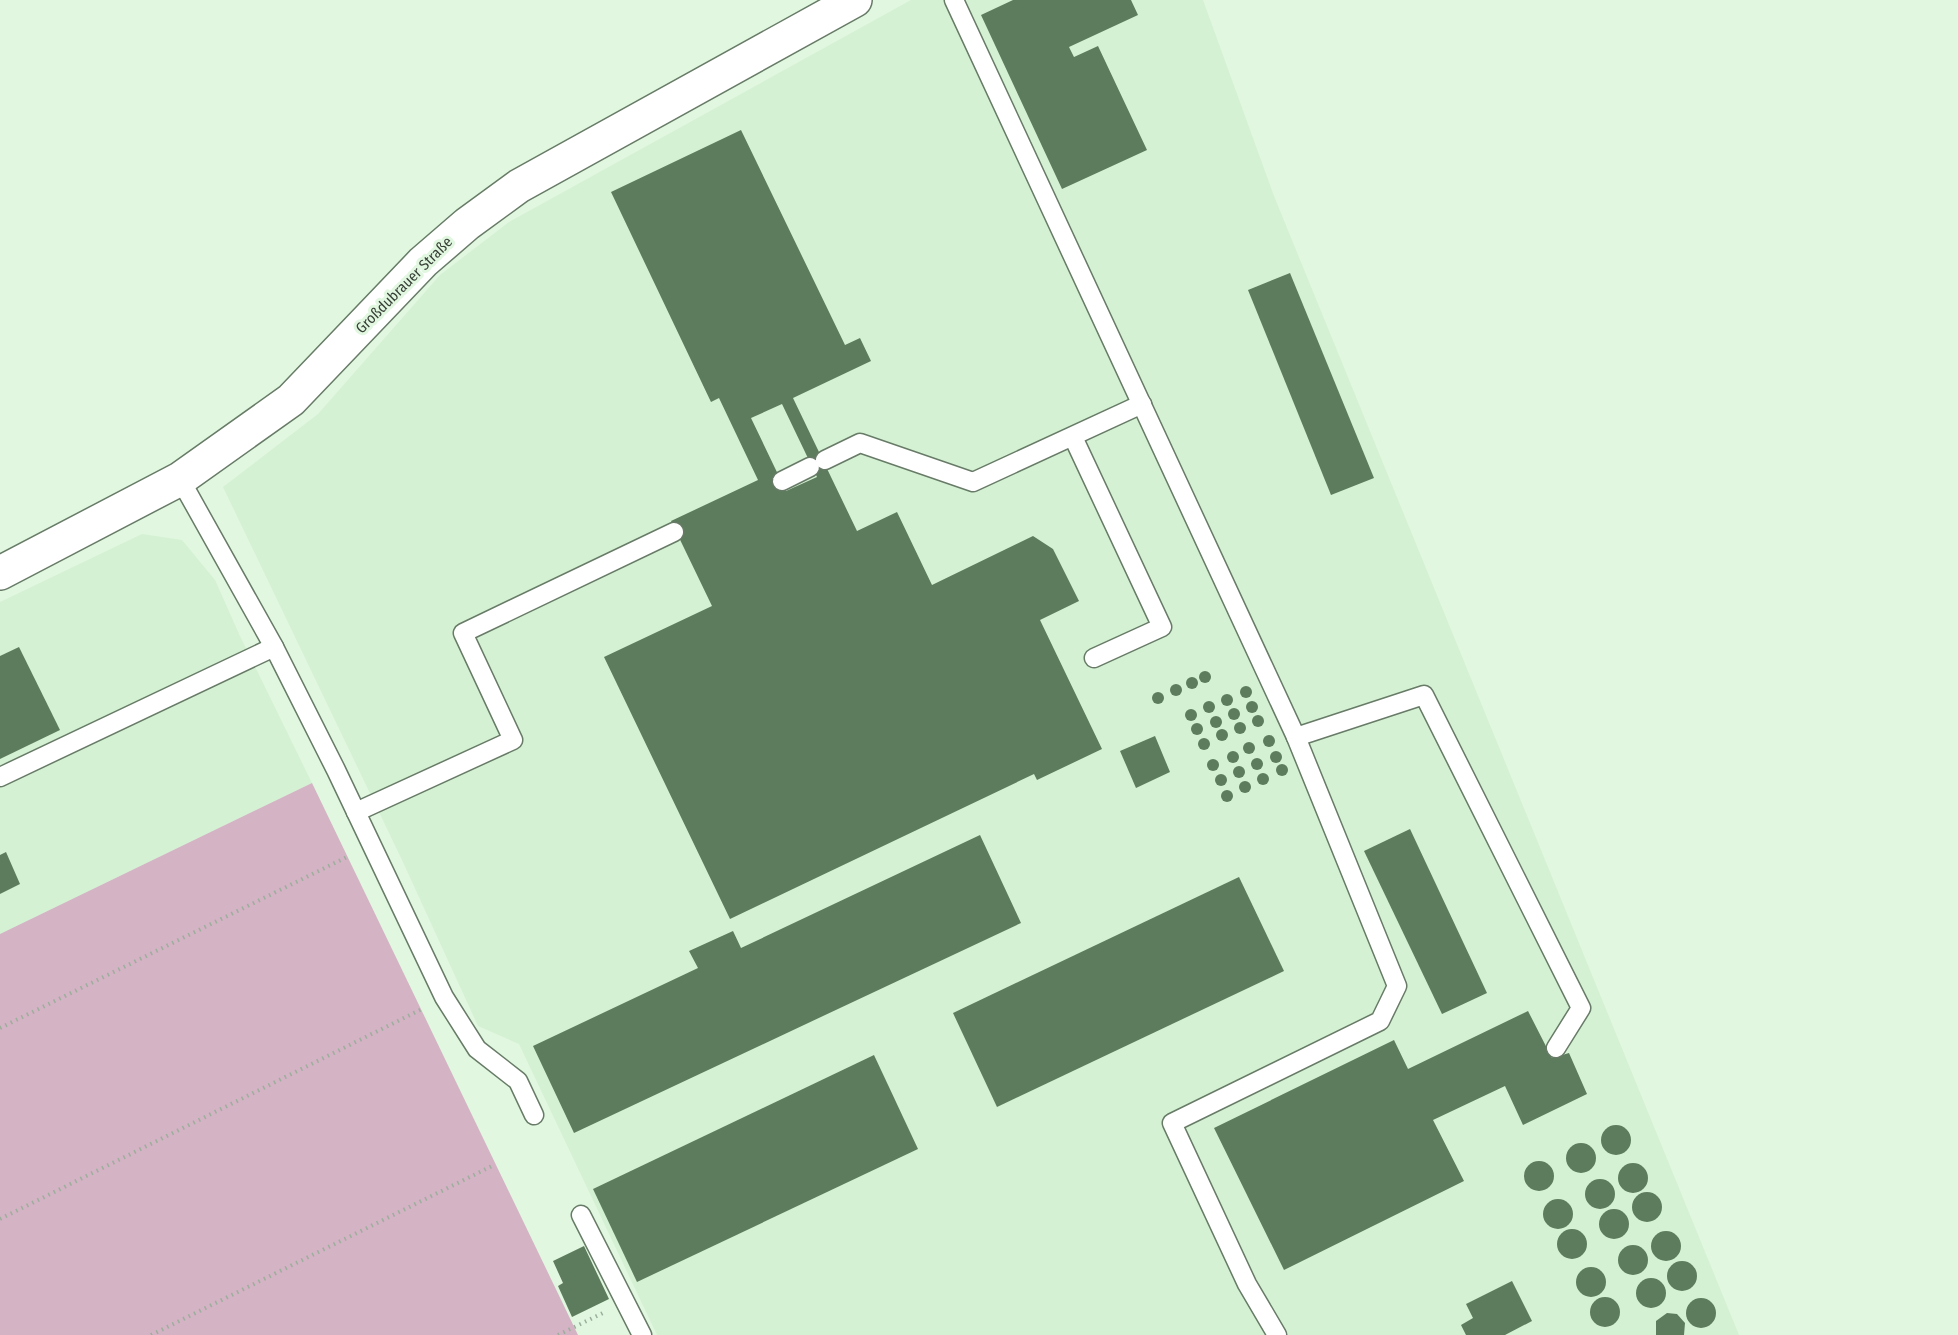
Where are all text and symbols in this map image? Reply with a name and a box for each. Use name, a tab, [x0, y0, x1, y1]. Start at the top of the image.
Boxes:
street label: Großdubrauer Straße	[352, 233, 456, 337]

